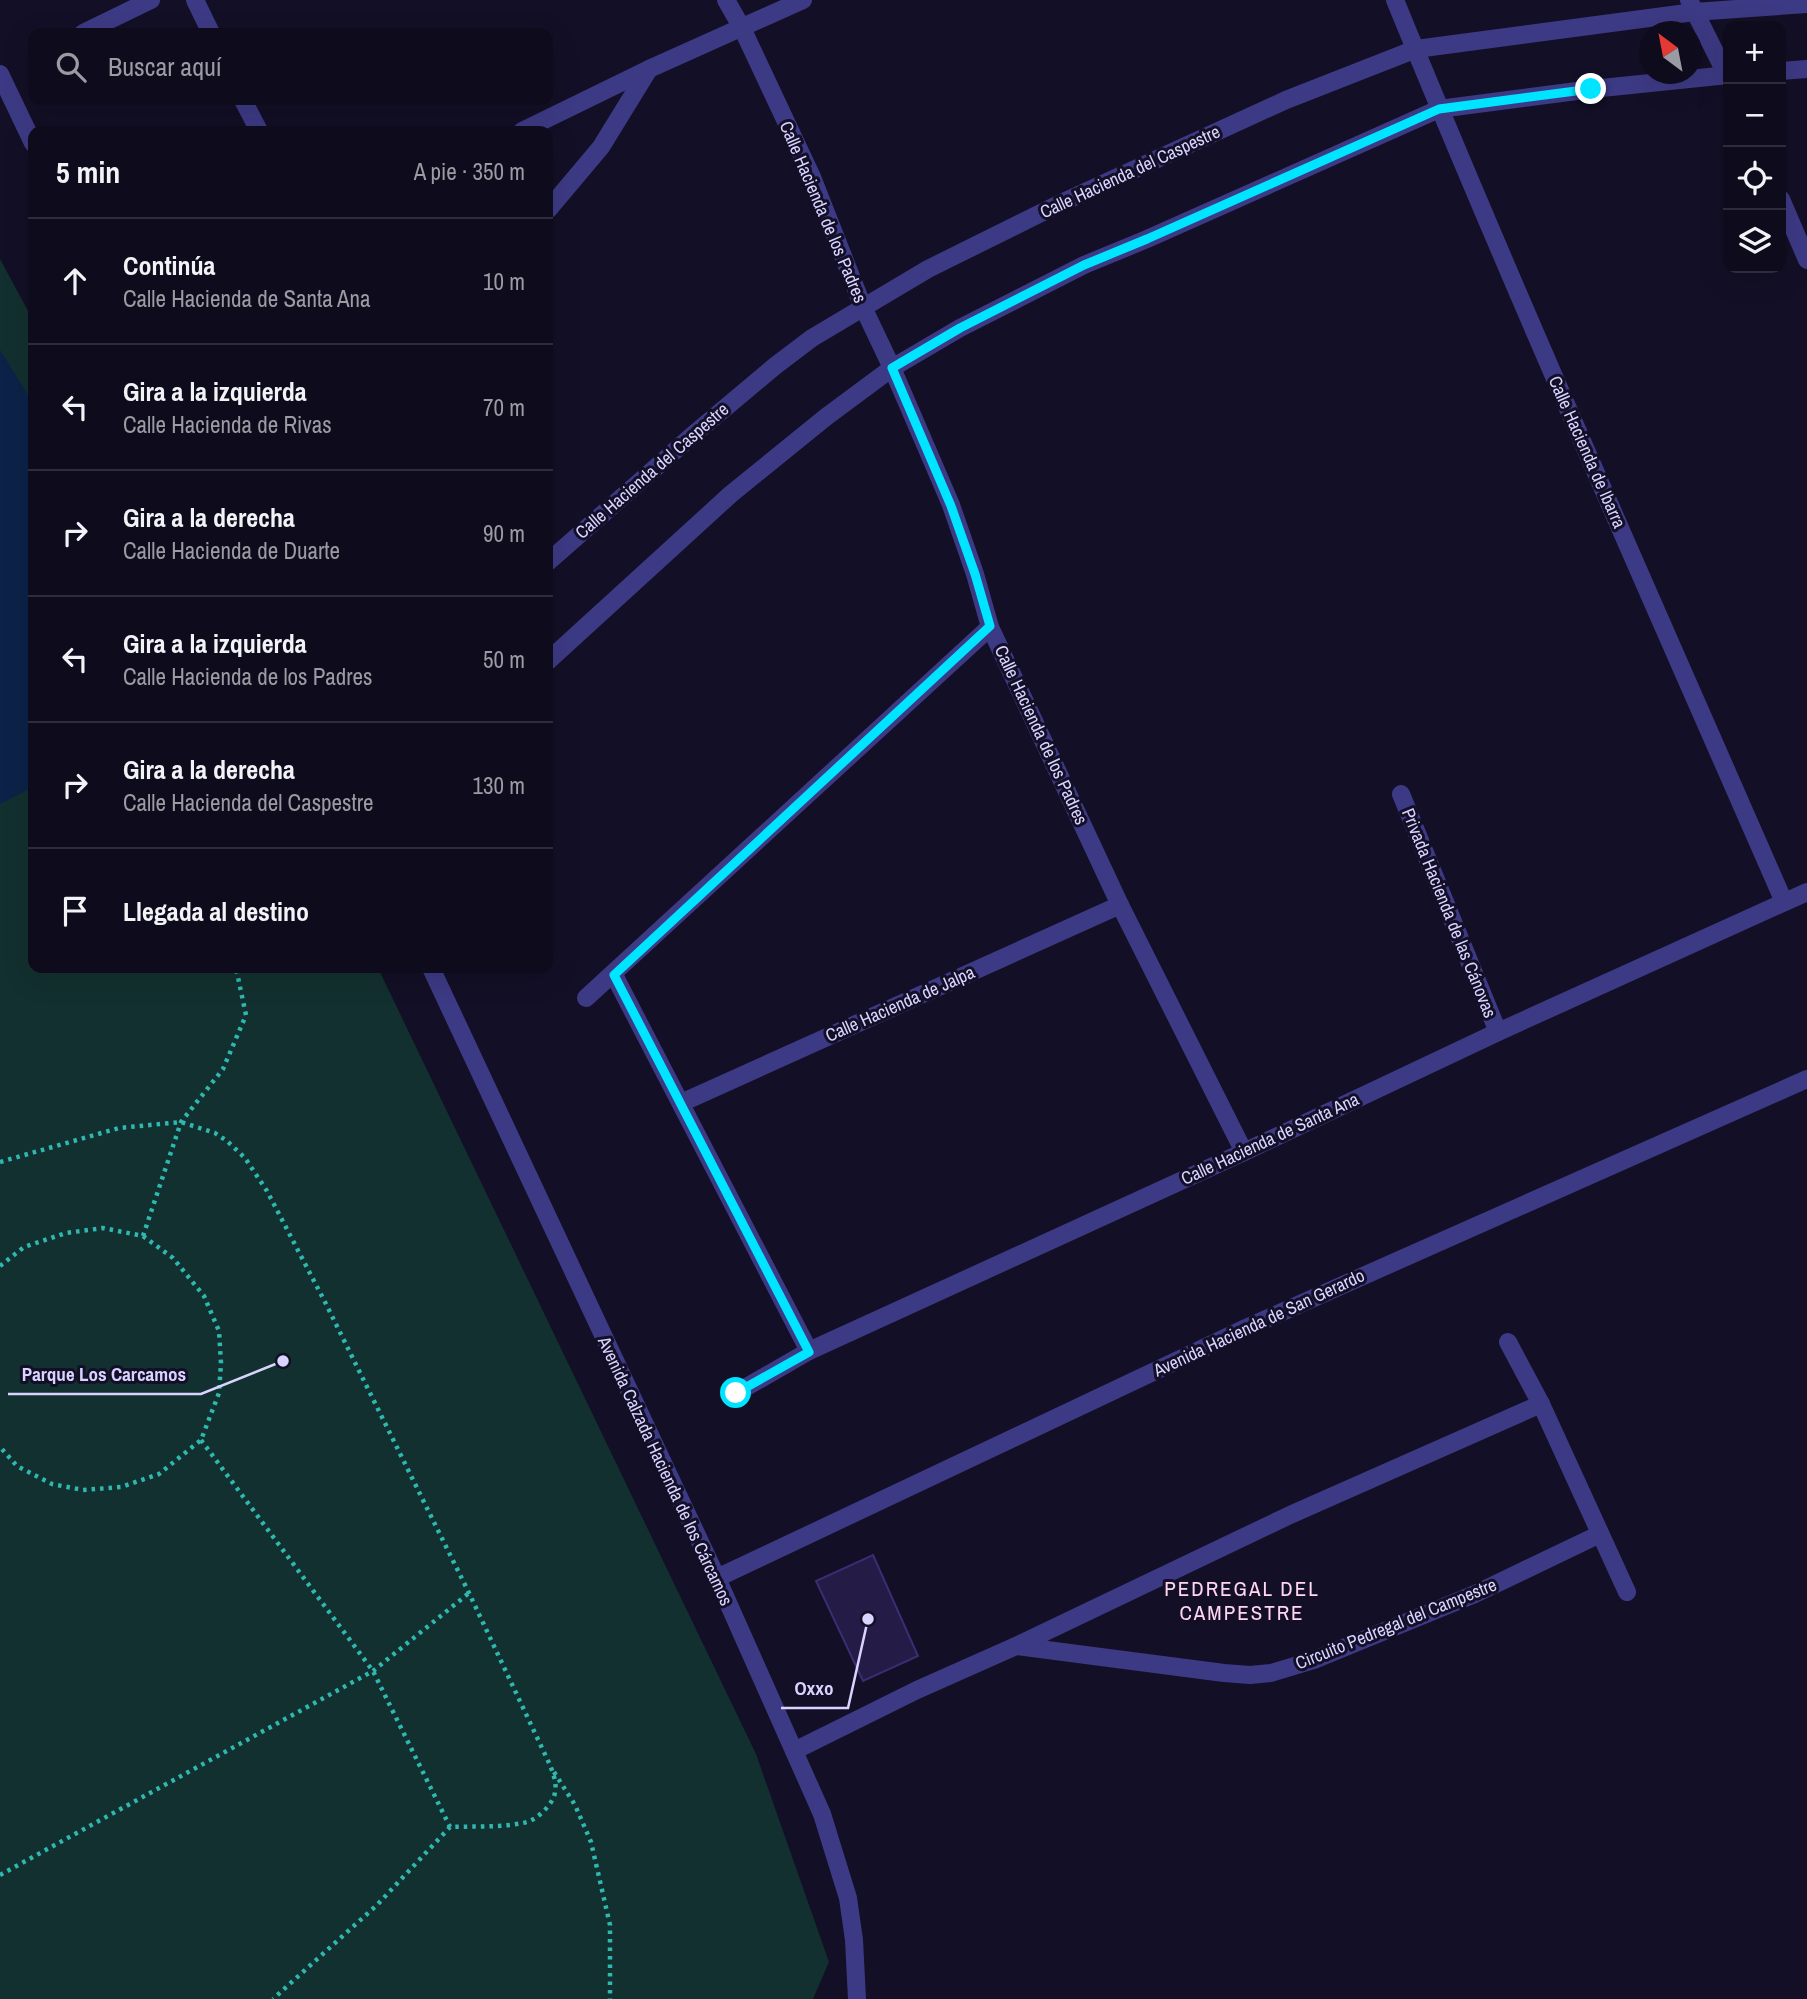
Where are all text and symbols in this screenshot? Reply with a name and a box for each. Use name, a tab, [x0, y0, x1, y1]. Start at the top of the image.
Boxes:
north arrow	[1639, 21, 1702, 84]
map controls	[1723, 21, 1786, 273]
button: +	[1723, 21, 1786, 84]
search box	[28, 28, 553, 105]
icon: search	[52, 48, 90, 86]
text: Buscar aquí	[108, 49, 222, 84]
route end	[1575, 73, 1606, 104]
button: −	[1723, 84, 1786, 147]
street label: Calle Hacienda de los Padres	[774, 117, 873, 307]
street label: Calle Hacienda del Caspestre	[1036, 119, 1224, 224]
button: locate	[1723, 147, 1786, 210]
text: 5 min	[56, 152, 120, 192]
text: A pie · 350 m	[414, 156, 525, 187]
button: layers	[1723, 210, 1786, 273]
text: Continúa	[123, 248, 215, 283]
icon: ahead	[56, 262, 94, 300]
text: 10 m	[483, 266, 525, 297]
text: Calle Hacienda de Santa Ana	[123, 283, 370, 314]
street label: Calle Hacienda de Ibarra	[1543, 372, 1632, 532]
text: Gira a la izquierda	[123, 374, 307, 409]
icon: left	[56, 388, 94, 426]
text: 70 m	[483, 392, 525, 423]
street label: Calle Hacienda del Caspestre	[569, 397, 734, 544]
text: Calle Hacienda de Rivas	[123, 409, 332, 440]
text: Gira a la derecha	[123, 500, 295, 535]
icon: right	[56, 514, 94, 552]
text: 90 m	[483, 518, 525, 549]
text: Calle Hacienda de Duarte	[123, 535, 340, 566]
text: Gira a la izquierda	[123, 626, 307, 661]
icon: left	[56, 640, 94, 678]
street label: Calle Hacienda de los Padres	[989, 641, 1094, 829]
text: 50 m	[483, 644, 525, 675]
text: Calle Hacienda de los Padres	[123, 661, 373, 692]
text: Gira a la derecha	[123, 752, 295, 787]
icon: right	[56, 766, 94, 804]
text: 130 m	[473, 770, 525, 801]
text: Calle Hacienda del Caspestre	[123, 787, 374, 818]
street label: Privada Hacienda de las Cánovas	[1396, 804, 1503, 1021]
icon: arrive	[56, 892, 94, 930]
text: Llegada al destino	[123, 894, 309, 929]
street label: Calle Hacienda de Jalpa	[821, 959, 978, 1048]
street label: Calle Hacienda de Santa Ana	[1177, 1086, 1363, 1191]
street label: Avenida Hacienda de San Gerardo	[1148, 1263, 1368, 1383]
street label: Avenida Calzada Hacienda de los Cárcamos	[592, 1331, 739, 1609]
callout: Parque Los Carcamos	[8, 1354, 201, 1394]
text: Parque Los Carcamos	[22, 1361, 186, 1387]
route start	[720, 1377, 751, 1408]
street label: Circuito Pedregal del Campestre	[1291, 1572, 1500, 1675]
district label: PEDREGAL DEL CAMPESTRE	[1164, 1574, 1320, 1627]
callout: Oxxo	[781, 1668, 848, 1708]
text: Oxxo	[795, 1675, 833, 1701]

